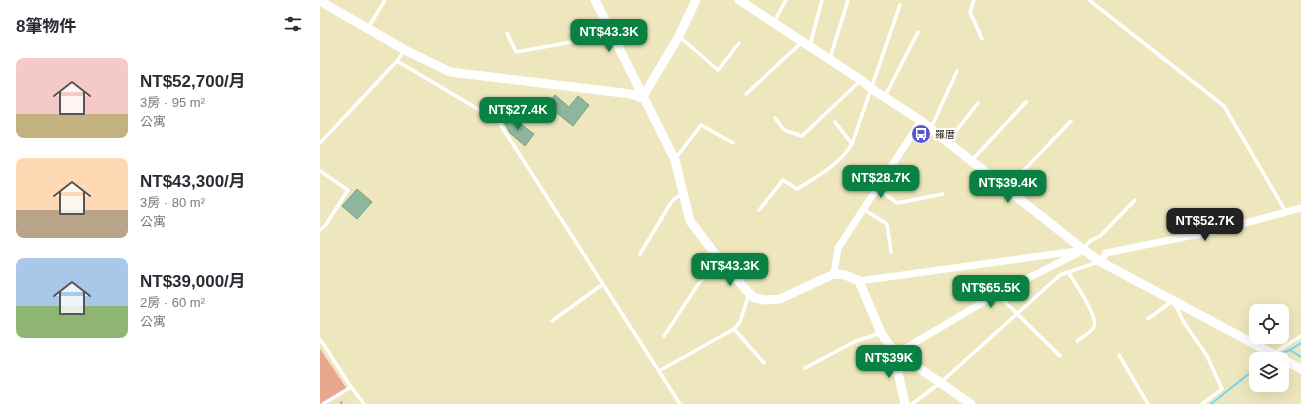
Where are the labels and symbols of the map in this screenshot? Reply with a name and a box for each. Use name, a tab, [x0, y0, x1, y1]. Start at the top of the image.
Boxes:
pin: NT$43.3K	[568, 19, 650, 53]
pin: NT$27.4K	[477, 97, 559, 131]
bus stop icon: 羅厝	[910, 123, 932, 145]
place label: 羅厝	[935, 129, 955, 140]
pin: NT$28.7K	[840, 165, 922, 199]
pin: NT$39.4K	[967, 170, 1049, 204]
pin: NT$52.7K	[1164, 208, 1246, 242]
pin: NT$43.3K	[689, 253, 771, 287]
pin: NT$65.5K	[950, 275, 1032, 309]
pin: NT$39K	[856, 345, 922, 379]

